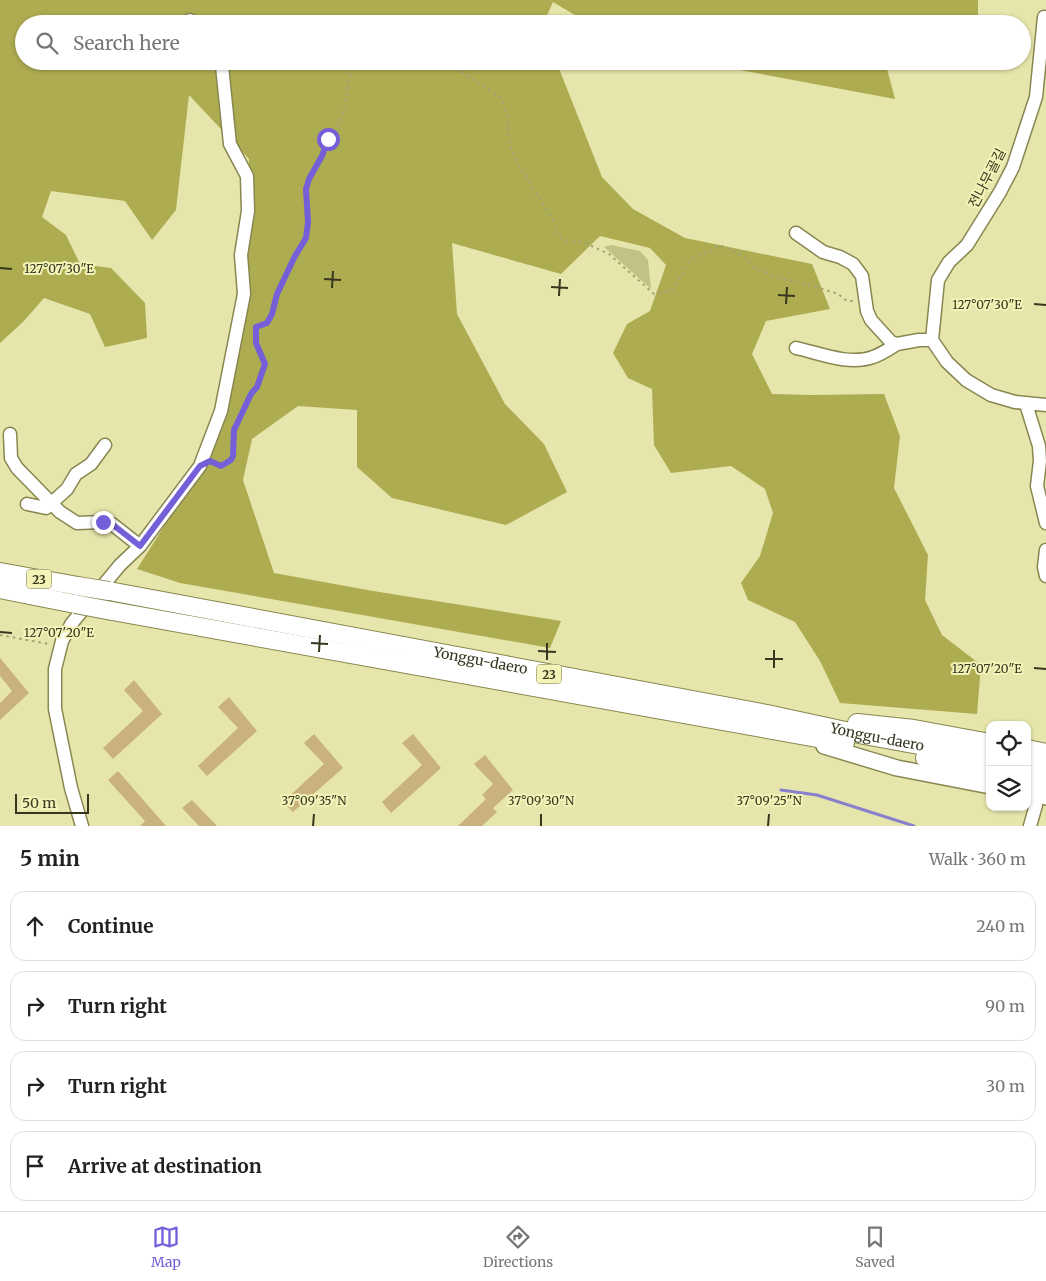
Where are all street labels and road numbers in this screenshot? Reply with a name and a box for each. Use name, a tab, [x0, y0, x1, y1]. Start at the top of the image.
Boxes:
street label: 전나무골길	[964, 145, 1010, 211]
road number: 23	[26, 570, 52, 588]
street label: Yonggu-daero	[431, 643, 529, 678]
road number: 23	[536, 664, 562, 684]
street label: Yonggu-daero	[828, 719, 926, 755]

